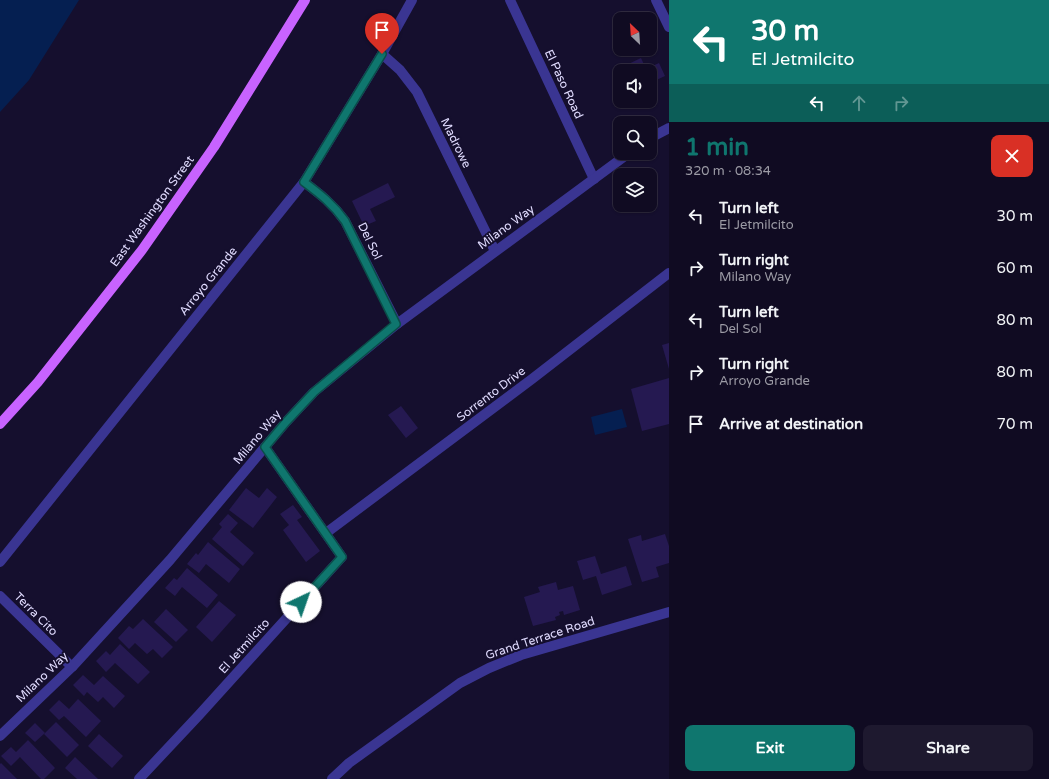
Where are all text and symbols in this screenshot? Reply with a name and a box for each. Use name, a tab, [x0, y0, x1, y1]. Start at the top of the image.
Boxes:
north arrow	[613, 12, 657, 56]
map controls	[613, 12, 657, 212]
pin	[365, 13, 399, 54]
text: 30 m	[751, 14, 819, 48]
icon: left	[685, 16, 737, 68]
icon: arrive	[371, 19, 393, 41]
street label: El Paso Road	[542, 47, 586, 121]
text: El Jetmilcito	[751, 48, 854, 70]
button: sound	[613, 64, 657, 108]
icon: left	[806, 92, 828, 114]
icon: ahead	[848, 92, 870, 114]
icon: right	[890, 92, 912, 114]
street label: Madrowe	[438, 116, 474, 170]
button: search	[613, 116, 657, 160]
text: 1 min	[685, 133, 749, 162]
button: close	[991, 135, 1033, 177]
street label: East Washington Street	[107, 153, 197, 269]
text: 320 m · 08:34	[685, 163, 771, 179]
button: layers	[613, 168, 657, 212]
text: Turn left	[719, 199, 779, 217]
street label: Milano Way	[475, 201, 538, 252]
icon: left	[685, 205, 707, 227]
text: 30 m	[996, 207, 1033, 225]
text: El Jetmilcito	[719, 217, 794, 233]
street label: Del Sol	[355, 220, 385, 262]
street label: Arroyo Grande	[176, 244, 240, 318]
text: Turn right	[719, 251, 789, 269]
icon: right	[685, 257, 707, 279]
text: 60 m	[996, 259, 1033, 277]
text: Milano Way	[719, 269, 791, 285]
text: Turn left	[719, 303, 779, 321]
icon: left	[685, 309, 707, 331]
text: 80 m	[996, 311, 1033, 329]
text: Del Sol	[719, 321, 762, 337]
text: Turn right	[719, 355, 789, 373]
icon: right	[685, 361, 707, 383]
text: 80 m	[996, 363, 1033, 381]
street label: Sorrento Drive	[454, 364, 528, 424]
text: Arroyo Grande	[719, 373, 810, 389]
street label: Milano Way	[230, 407, 284, 467]
icon: arrive	[685, 413, 707, 435]
text: Arrive at destination	[719, 415, 863, 433]
text: 70 m	[996, 415, 1033, 433]
position arrow	[280, 581, 322, 623]
street label: Terra Cito	[11, 589, 61, 639]
street label: Grand Terrace Road	[484, 614, 596, 662]
street label: El Jetmilcito	[216, 616, 272, 676]
street label: Milano Way	[13, 648, 71, 705]
button: Exit	[685, 725, 855, 771]
button: Share	[863, 725, 1033, 771]

